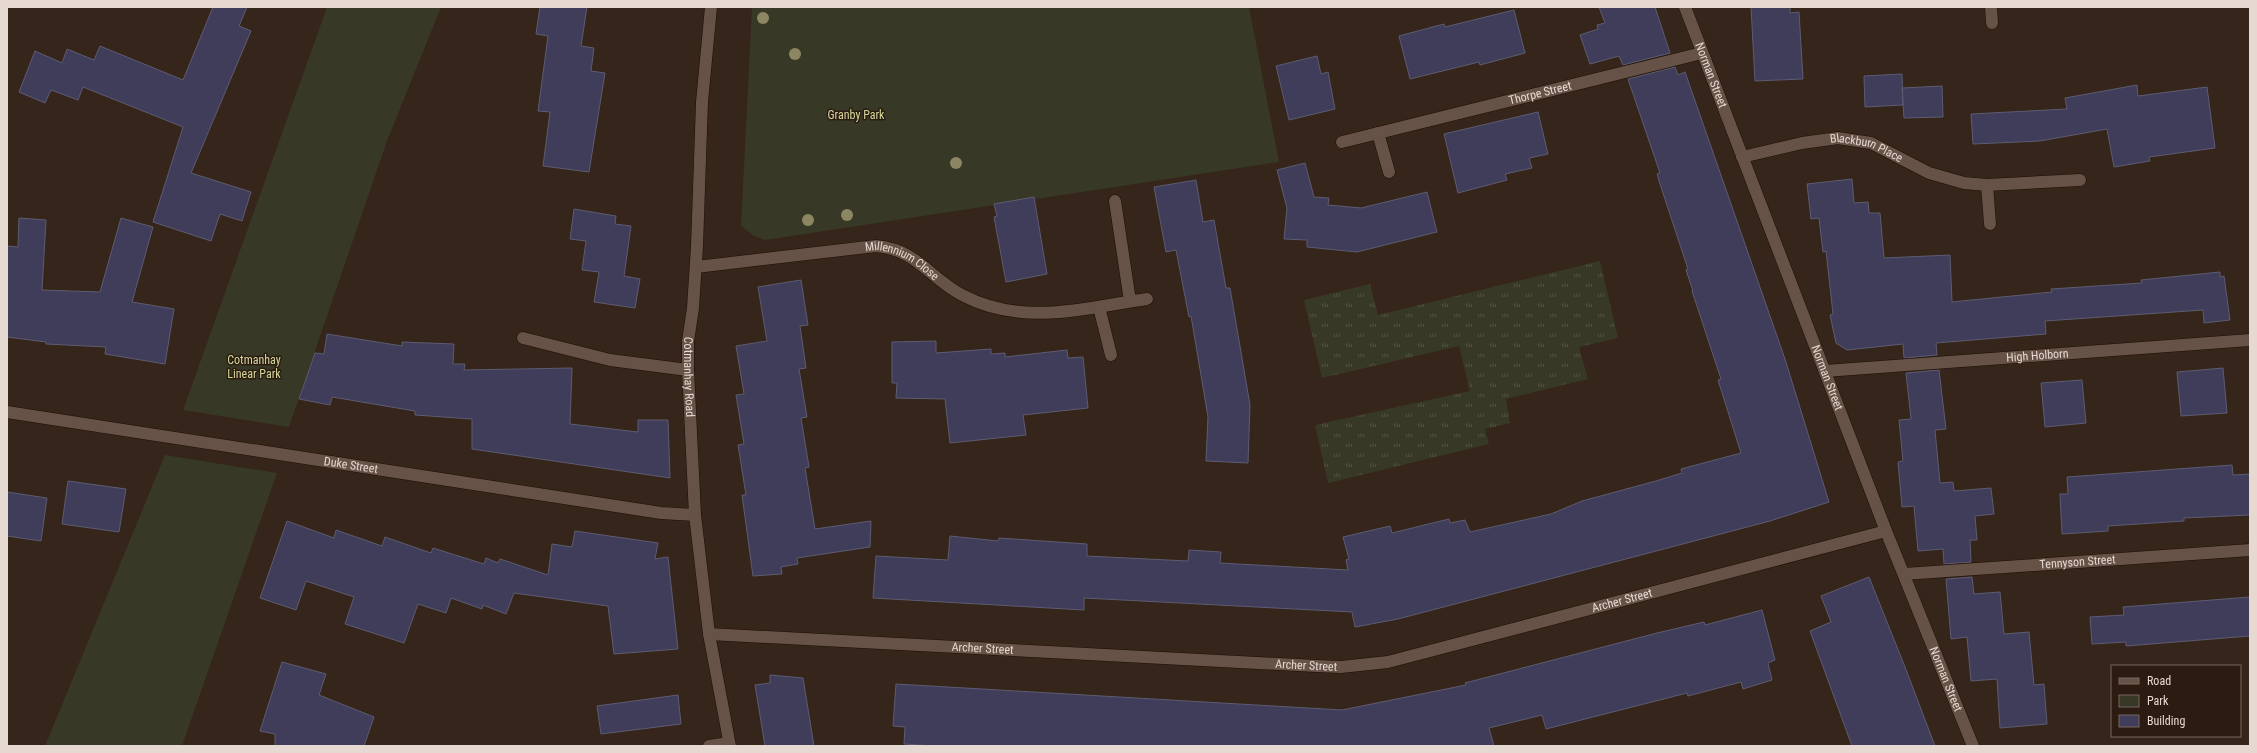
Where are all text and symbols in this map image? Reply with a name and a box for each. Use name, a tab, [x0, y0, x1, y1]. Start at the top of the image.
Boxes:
street label: Norman Street	[1692, 41, 1730, 110]
street label: Thorpe Street	[1507, 78, 1573, 108]
park label: Granby Park	[827, 108, 885, 122]
street label: Blackburn Place	[1829, 131, 1905, 165]
street label: Millennium Close	[864, 239, 942, 284]
street label: Cotmanhay Road	[681, 336, 697, 417]
street label: Norman Street	[1808, 343, 1846, 413]
street label: High Holborn	[2006, 346, 2069, 365]
park label: Cotmanhay Linear Park	[227, 353, 281, 381]
street label: Duke Street	[323, 454, 379, 476]
street label: Tennyson Street	[2039, 552, 2116, 572]
street label: Archer Street	[1590, 586, 1654, 615]
street label: Archer Street	[951, 640, 1014, 657]
street label: Norman Street	[1927, 645, 1965, 714]
street label: Archer Street	[1275, 657, 1338, 674]
legend	[2111, 665, 2241, 737]
text: Road	[2147, 674, 2171, 688]
text: Park	[2147, 694, 2169, 708]
text: Building	[2147, 714, 2185, 728]

